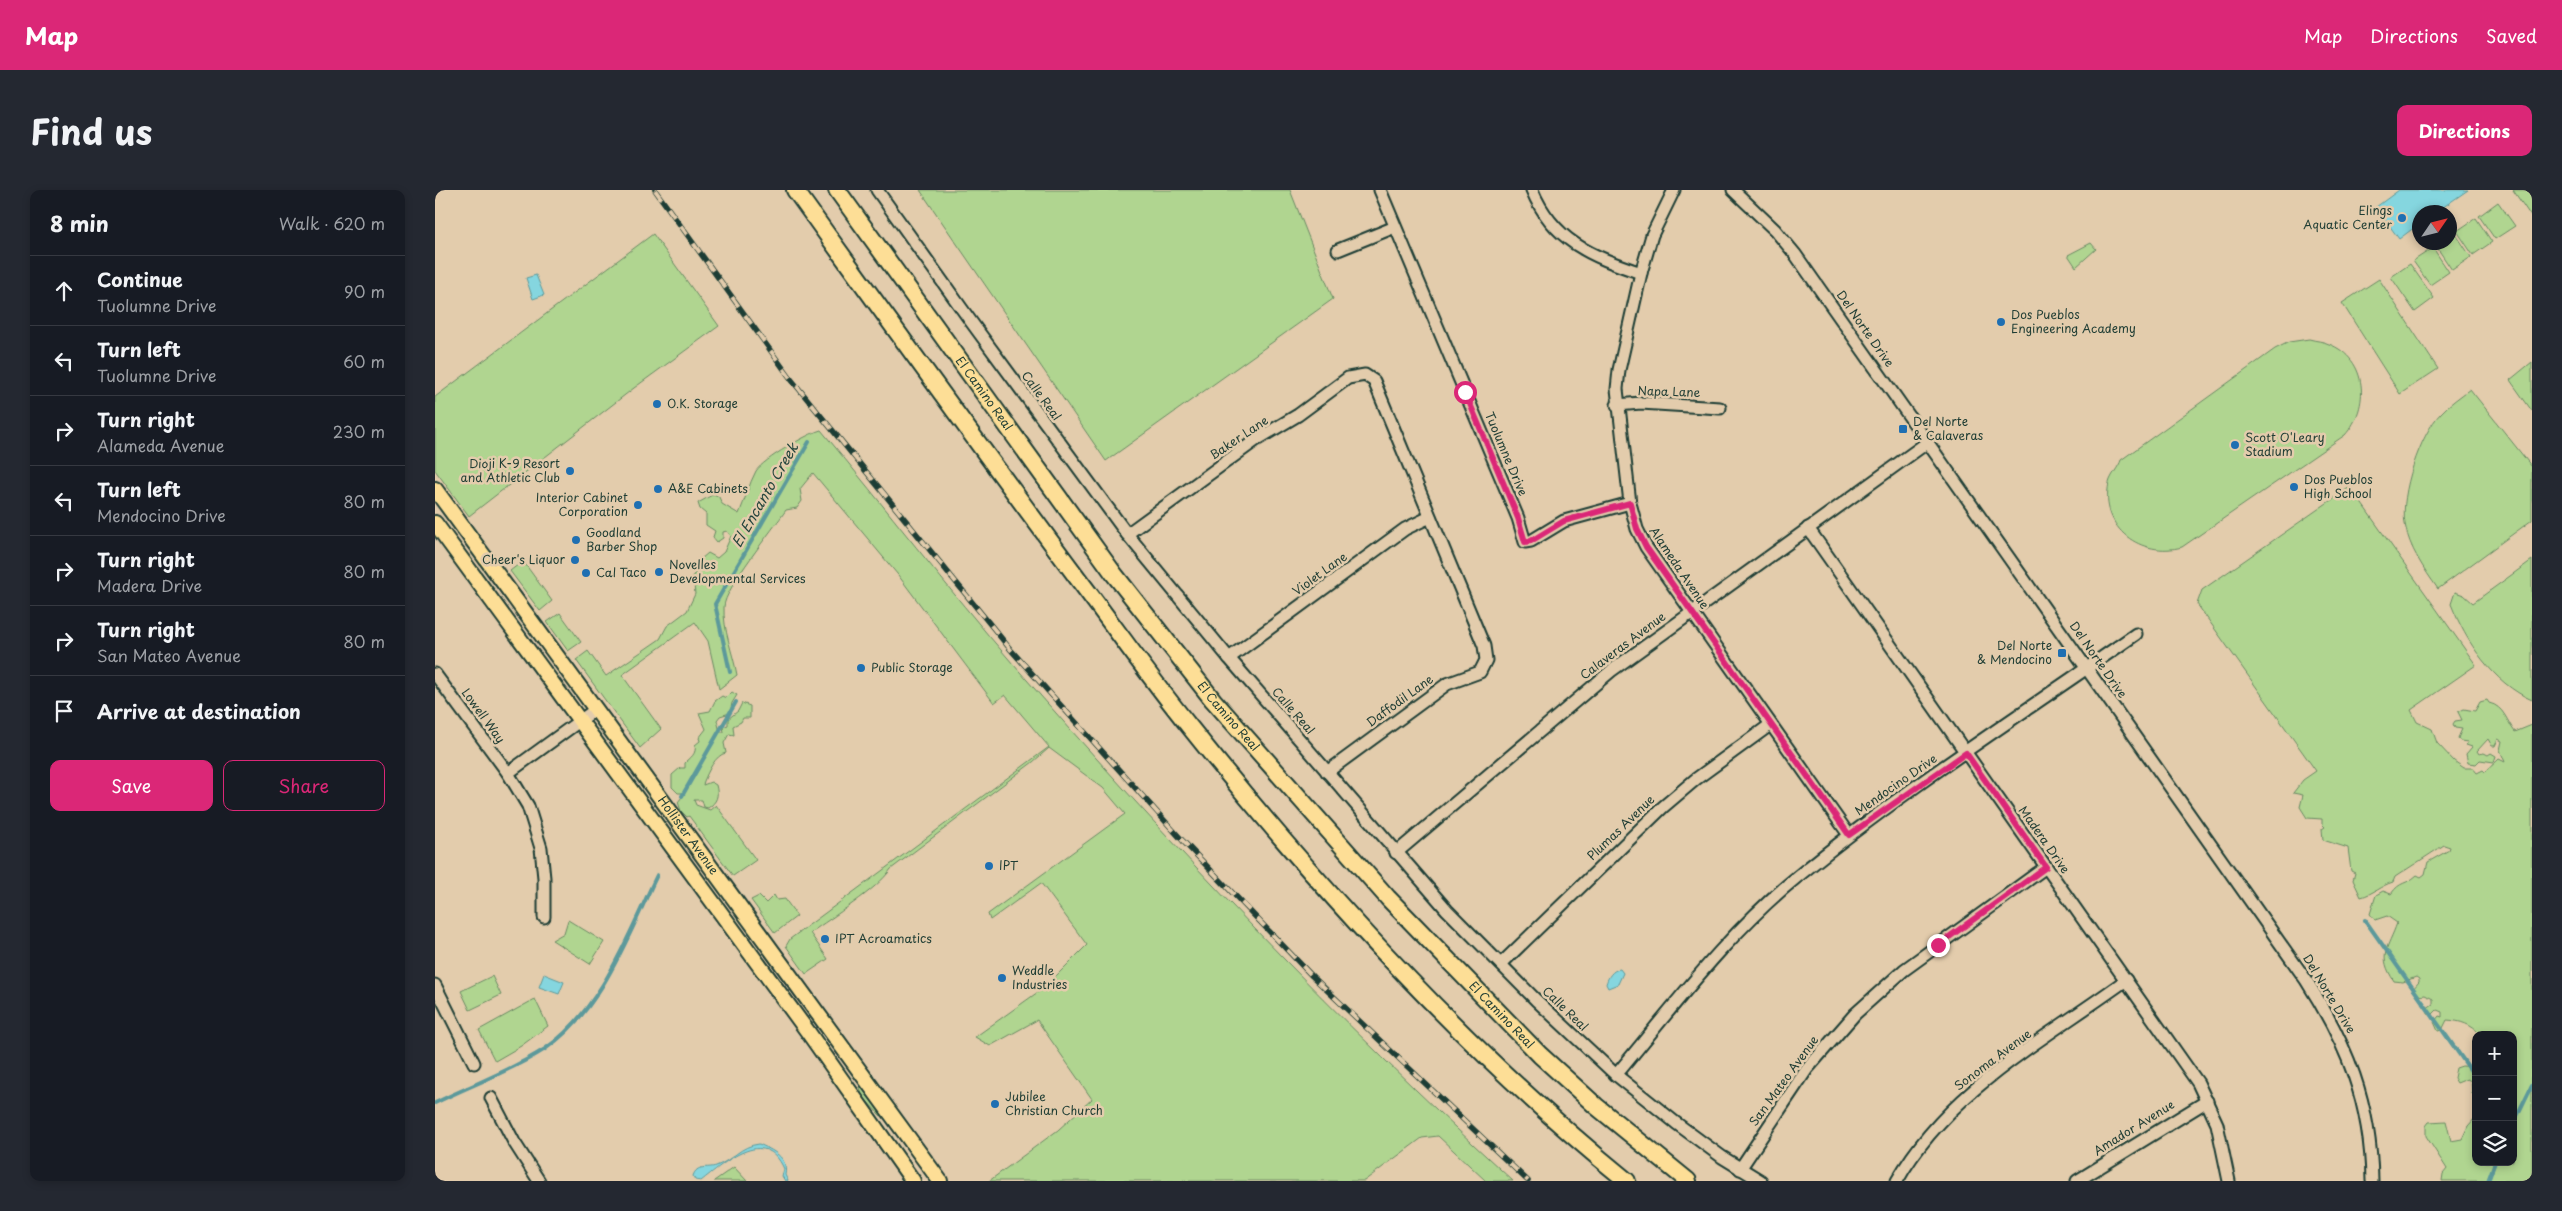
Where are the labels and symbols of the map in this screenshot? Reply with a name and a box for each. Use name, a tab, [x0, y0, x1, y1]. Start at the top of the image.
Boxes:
place label: Elings Aquatic Center	[2303, 201, 2393, 233]
north arrow	[2412, 205, 2457, 250]
marker: Elings Aquatic Center	[2396, 212, 2408, 224]
street label: Del Norte Drive	[1833, 287, 1899, 370]
place label: Dos Pueblos Engineering Academy	[2011, 305, 2136, 337]
marker: Dos Pueblos Engineering Academy	[1995, 316, 2007, 328]
street label: El Camino Real	[952, 352, 1018, 434]
street label: Calle Real	[1018, 367, 1066, 424]
route start	[1454, 381, 1477, 404]
street label: Napa Lane	[1637, 381, 1701, 401]
place label: O.K. Storage	[667, 394, 738, 412]
marker: O.K. Storage	[651, 398, 663, 410]
street label: Tuolumne Drive	[1481, 409, 1533, 498]
street label: Baker Lane	[1206, 411, 1271, 463]
place label: Del Norte & Calaveras	[1913, 412, 1984, 444]
marker: Del Norte & Calaveras	[1897, 423, 1909, 435]
place label: Scott O'Leary Stadium	[2245, 428, 2325, 460]
water label: El Encanto Creek	[726, 437, 804, 551]
marker: Scott O'Leary Stadium	[2229, 439, 2241, 451]
place label: Dioji K-9 Resort and Athletic Club	[460, 454, 560, 486]
marker: Dioji K-9 Resort and Athletic Club	[564, 465, 576, 477]
place label: Dos Pueblos High School	[2304, 470, 2373, 502]
place label: A&E Cabinets	[668, 479, 748, 497]
marker: Dos Pueblos High School	[2288, 481, 2300, 493]
marker: A&E Cabinets	[652, 483, 664, 495]
place label: Interior Cabinet Corporation	[536, 488, 628, 520]
marker: Interior Cabinet Corporation	[632, 499, 644, 511]
place label: Goodland Barber Shop	[586, 523, 657, 555]
street label: Alameda Avenue	[1646, 523, 1714, 612]
marker: Goodland Barber Shop	[570, 534, 582, 546]
street label: Violet Lane	[1288, 547, 1351, 599]
place label: Cheer's Liquor	[482, 550, 565, 568]
marker: Cheer's Liquor	[569, 554, 581, 566]
place label: Novelles Developmental Services	[669, 555, 806, 587]
place label: Cal Taco	[596, 563, 647, 581]
marker: Novelles Developmental Services	[653, 566, 665, 578]
marker: Cal Taco	[580, 567, 592, 579]
street label: Calaveras Avenue	[1576, 607, 1669, 683]
street label: Del Norte Drive	[2066, 618, 2132, 701]
place label: Del Norte & Mendocino	[1977, 636, 2052, 668]
marker: Del Norte & Mendocino	[2056, 647, 2068, 659]
place label: Public Storage	[871, 658, 953, 676]
marker: Public Storage	[855, 662, 867, 674]
street label: Daffodil Lane	[1362, 670, 1437, 731]
street label: El Camino Real	[1193, 677, 1264, 755]
street label: Calle Real	[1268, 683, 1319, 738]
street label: Lowell Way	[458, 684, 510, 747]
street label: Mendocino Drive	[1851, 749, 1940, 819]
street label: Plumas Avenue	[1583, 790, 1658, 864]
street label: Hollister Avenue	[654, 792, 724, 878]
street label: Madera Drive	[2015, 802, 2075, 877]
place label: IPT	[999, 856, 1019, 874]
marker: IPT	[983, 860, 995, 872]
place label: IPT Acroamatics	[835, 929, 932, 947]
marker: IPT Acroamatics	[819, 933, 831, 945]
route end	[1927, 934, 1950, 957]
street label: Del Norte Drive	[2299, 950, 2361, 1037]
place label: Weddle Industries	[1012, 961, 1068, 993]
marker: Weddle Industries	[996, 972, 1008, 984]
street label: El Camino Real	[1465, 977, 1539, 1052]
street label: Calle Real	[1539, 982, 1593, 1035]
street label: Sonoma Avenue	[1950, 1024, 2035, 1094]
street label: San Mateo Avenue	[1744, 1031, 1822, 1129]
place label: Jubilee Christian Church	[1005, 1087, 1103, 1119]
street label: Amador Avenue	[2089, 1095, 2177, 1159]
marker: Jubilee Christian Church	[989, 1098, 1001, 1110]

